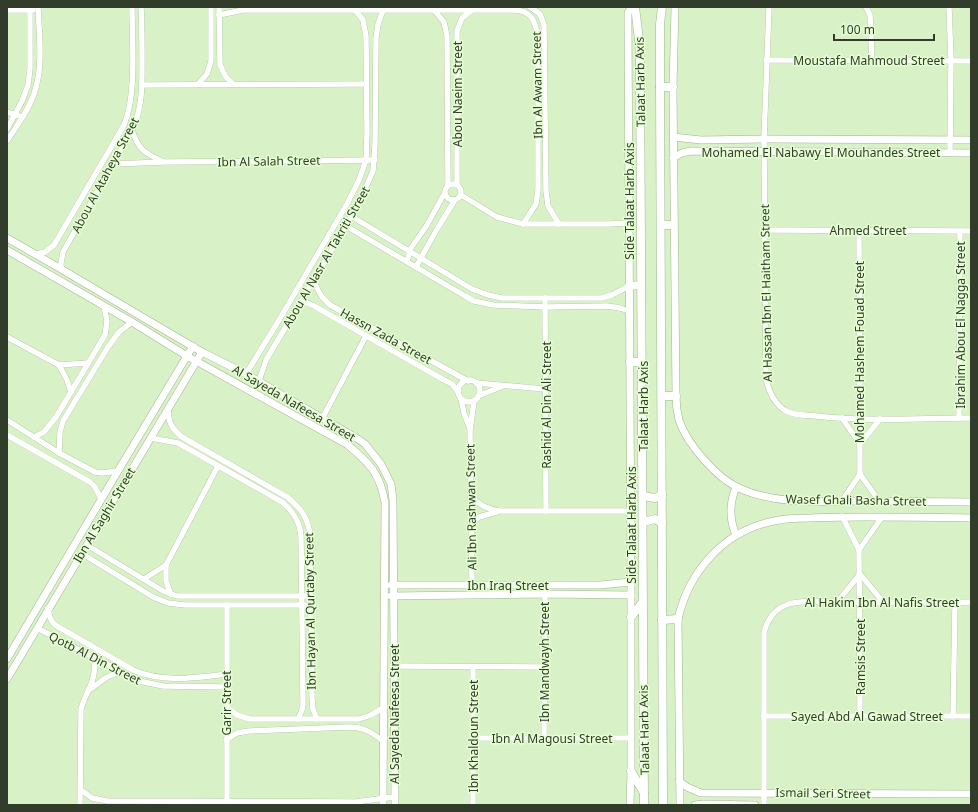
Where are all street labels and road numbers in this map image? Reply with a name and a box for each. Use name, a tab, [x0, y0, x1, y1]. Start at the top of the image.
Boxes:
street label: Ibn Al Awam Street	[528, 30, 546, 139]
street label: Talaat Harb Axis	[631, 36, 649, 127]
street label: Abou Naeim Street	[449, 40, 466, 147]
street label: Moustafa Mahmoud Street	[793, 52, 945, 69]
street label: Abou Al Ataheya Street	[67, 114, 143, 236]
street label: Side Talaat Harb Axis	[621, 142, 638, 260]
street label: Mohamed El Nabawy El Mouhandes Street	[702, 144, 941, 161]
street label: Ibn Al Salah Street	[217, 152, 321, 170]
street label: Abou Al Nasr Al Takriti Street	[278, 182, 374, 331]
street label: Al Hassan Ibn El Haitham Street	[756, 203, 776, 382]
street label: Ahmed Street	[829, 222, 907, 239]
street label: Ibrahim Abou El Nagga Street	[952, 241, 969, 409]
street label: Mohamed Hashem Fouad Street	[851, 260, 868, 443]
street label: Hassn Zada Street	[337, 304, 435, 368]
street label: Rashid Al Din Ali Street	[538, 340, 555, 469]
street label: Al Sayeda Nafeesa Street	[229, 361, 359, 446]
street label: Talaat Harb Axis	[635, 361, 652, 451]
street label: Ali Ibn Rashwan Street	[461, 443, 481, 570]
street label: Ibn Al Saghir Street	[69, 463, 140, 566]
street label: Side Talaat Harb Axis	[623, 466, 640, 584]
street label: Wasef Ghali Basha Street	[786, 490, 927, 510]
street label: Ibn Hayan Al Qurtaby Street	[300, 531, 320, 690]
street label: Ibn Iraq Street	[467, 577, 549, 594]
street label: Al Hakim Ibn Al Nafis Street	[805, 594, 960, 611]
street label: Ibn Mandwayh Street	[536, 601, 553, 722]
street label: Ramsis Street	[852, 618, 869, 695]
street label: Qotb Al Din Street	[46, 627, 145, 689]
street label: Al Sayeda Nafeesa Street	[386, 643, 403, 784]
street label: Garir Street	[218, 670, 235, 736]
street label: Ibn Khaldoun Street	[465, 679, 482, 792]
street label: Talaat Harb Axis	[635, 684, 653, 775]
street label: Sayed Abd Al Gawad Street	[791, 708, 944, 725]
street label: Ibn Al Magousi Street	[491, 730, 613, 747]
street label: Ismail Seri Street	[775, 784, 871, 802]

